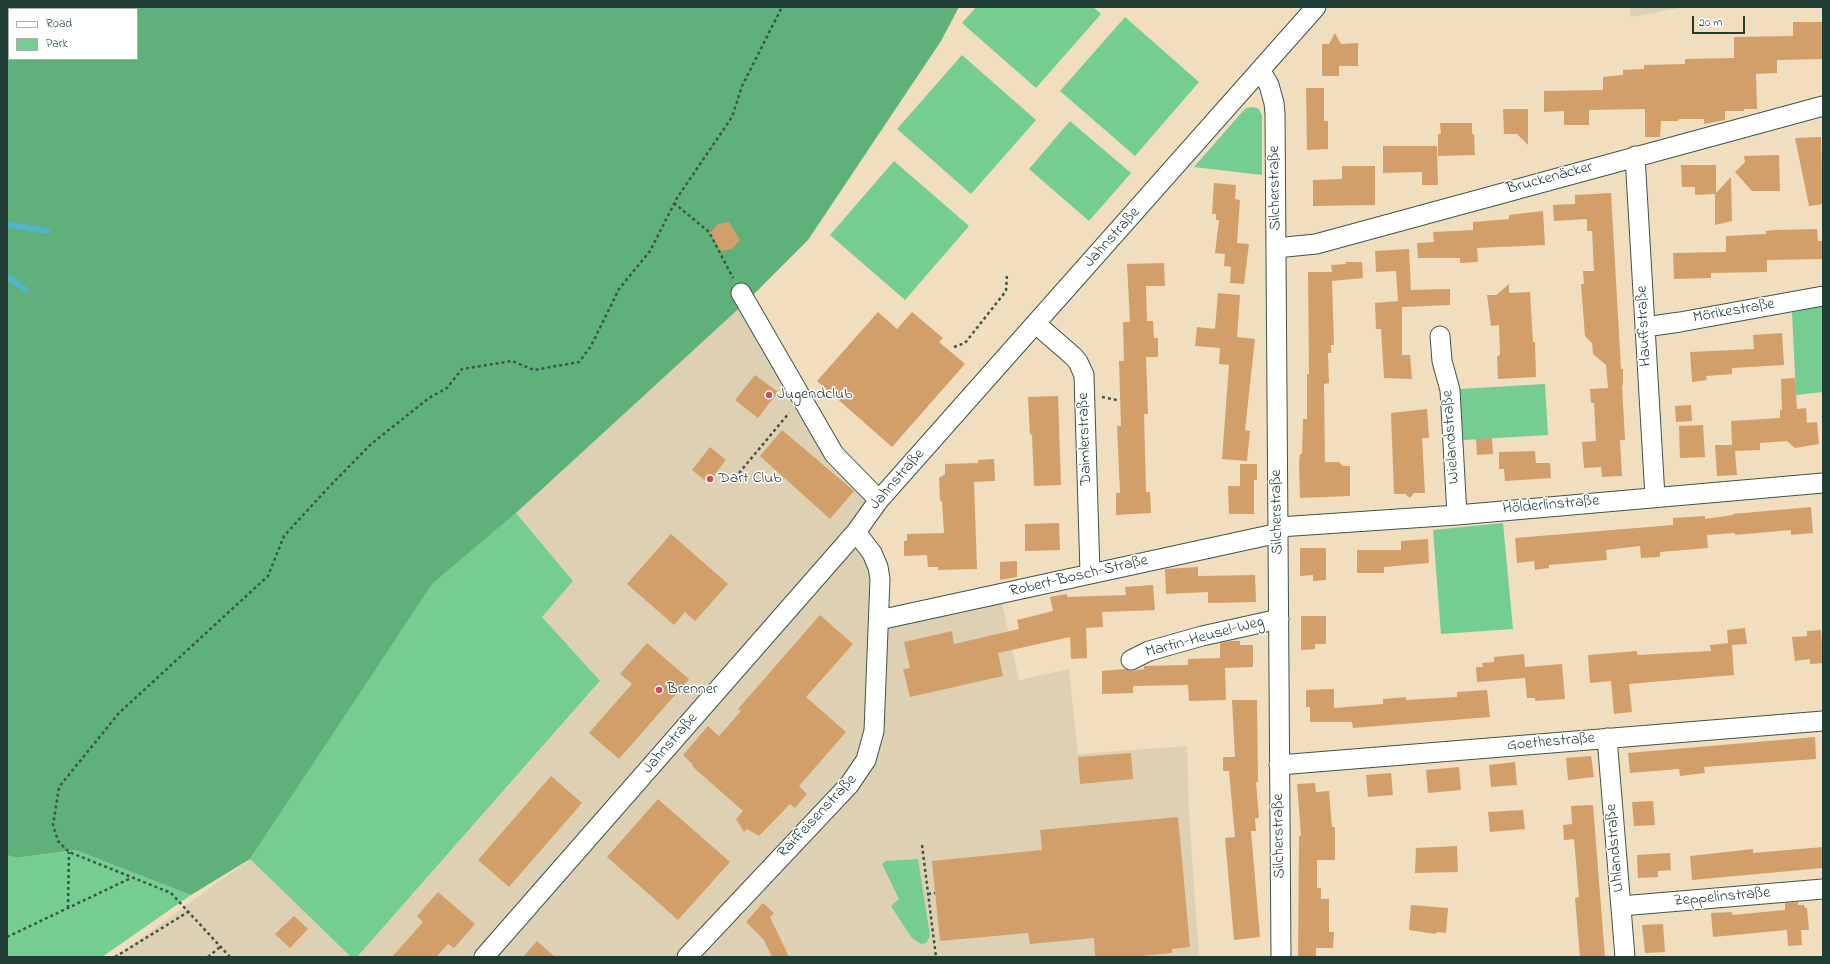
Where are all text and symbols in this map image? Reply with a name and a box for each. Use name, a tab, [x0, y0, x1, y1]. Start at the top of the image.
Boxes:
legend	[8, 8, 138, 60]
scale bar	[1694, 8, 1747, 34]
text: 20 m	[1699, 14, 1722, 32]
text: Road	[46, 15, 72, 33]
text: Park	[46, 35, 68, 53]
street label: Silcherstraße	[1266, 145, 1286, 231]
street label: Bruckenäcker	[1505, 158, 1595, 200]
street label: Jahnstraße	[1081, 204, 1145, 272]
street label: Hauffstraße	[1633, 285, 1657, 367]
street label: Mörikestraße	[1692, 295, 1776, 329]
place label: Jugendclub	[777, 385, 853, 405]
street label: Wielandstraße	[1439, 389, 1465, 485]
marker: Jugendclub	[764, 390, 774, 400]
street label: Daimlerstraße	[1075, 392, 1097, 486]
street label: Jahnstraße	[866, 446, 930, 514]
place label: Dart Club	[718, 469, 782, 489]
street label: Silcherstraße	[1268, 469, 1288, 555]
marker: Dart Club	[705, 474, 715, 484]
street label: Hölderlinstraße	[1502, 492, 1600, 520]
street label: Robert-Bosch-Straße	[1008, 552, 1150, 602]
street label: Martin-Heusel-Weg	[1144, 613, 1266, 663]
place label: Brenner	[667, 680, 718, 700]
marker: Brenner	[654, 685, 664, 695]
street label: Jahnstraße	[639, 710, 703, 778]
street label: Goethestraße	[1506, 730, 1596, 756]
street label: Raiffeisenstraße	[774, 771, 862, 863]
street label: Silcherstraße	[1270, 793, 1290, 879]
street label: Uhlandstraße	[1603, 803, 1629, 893]
street label: Zeppelinstraße	[1673, 884, 1771, 912]

